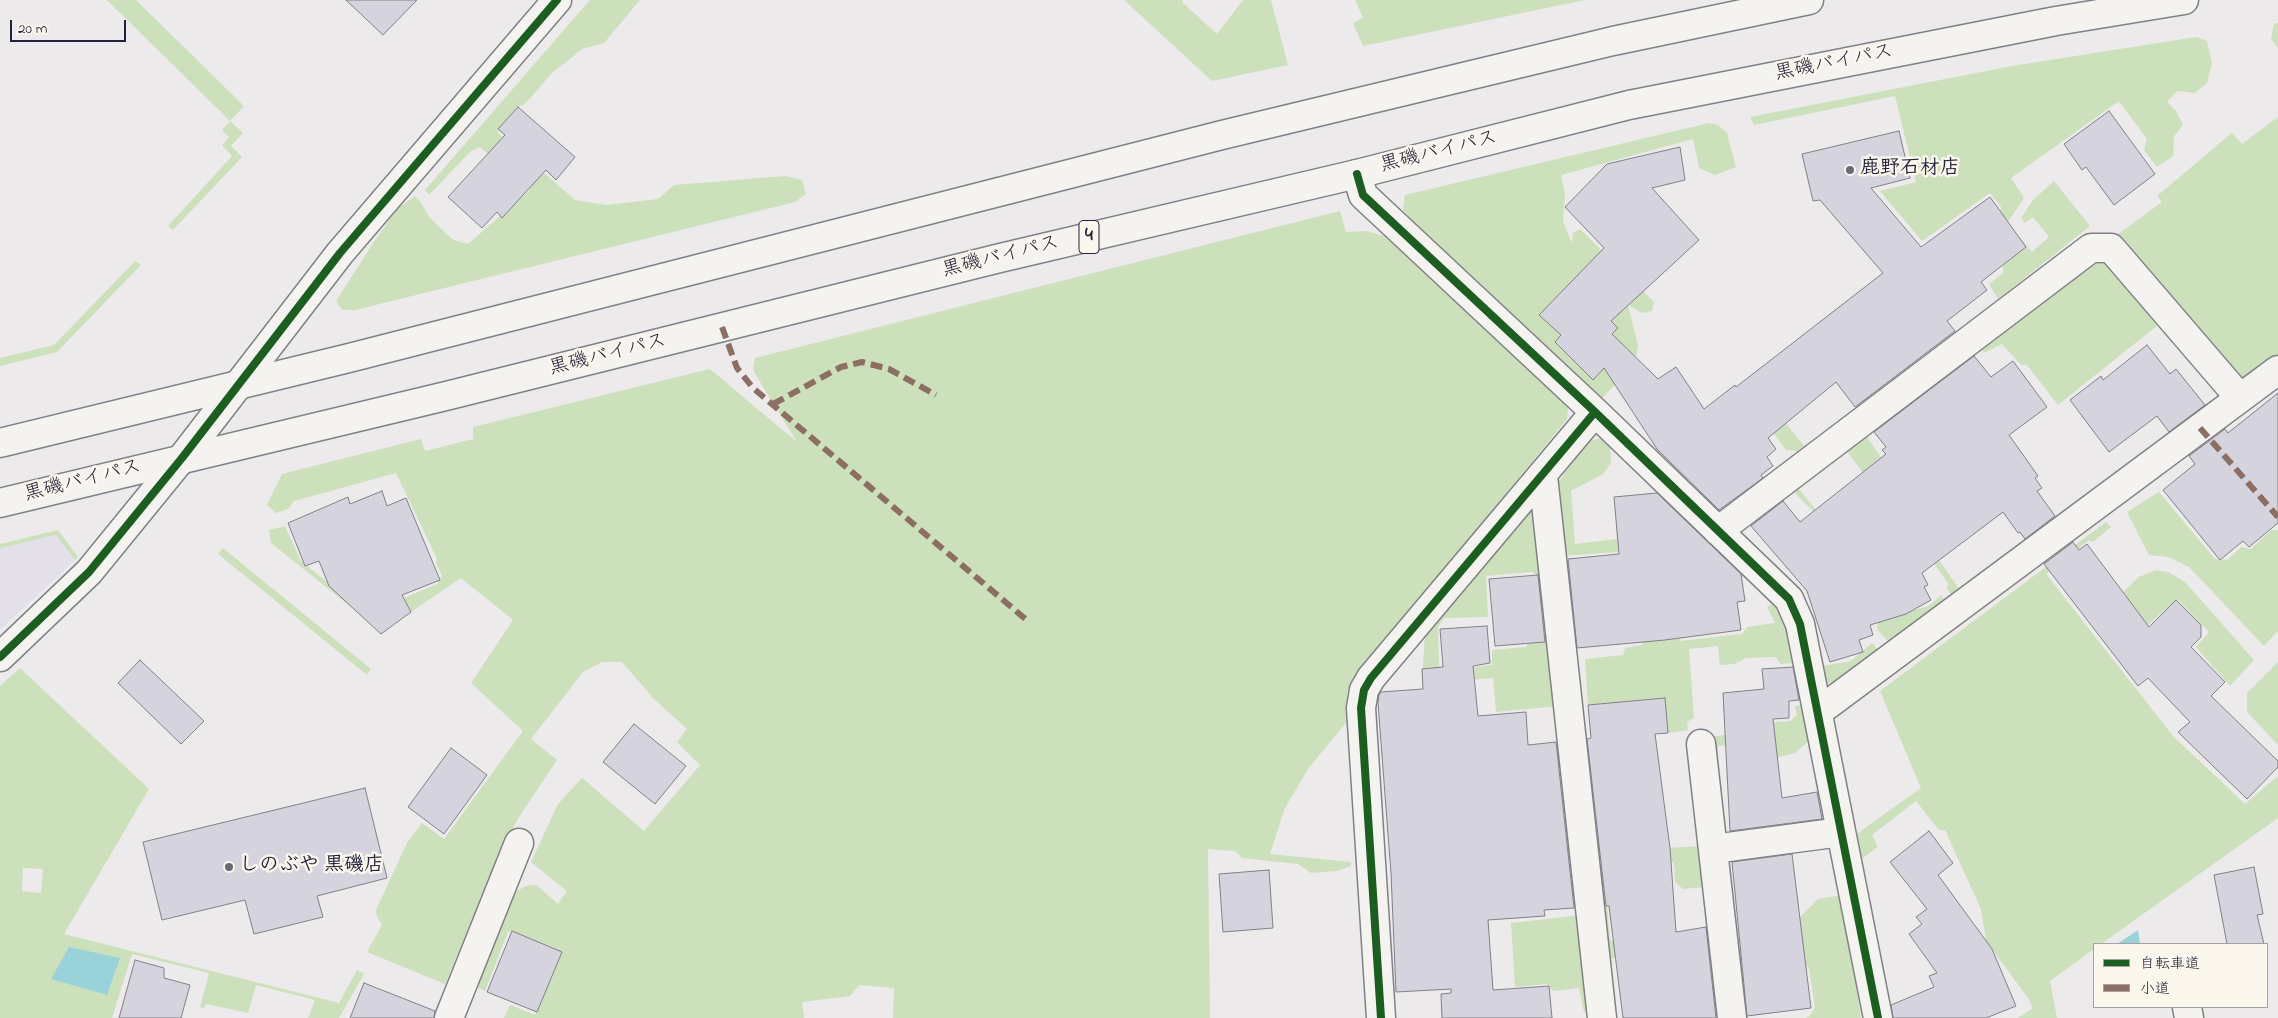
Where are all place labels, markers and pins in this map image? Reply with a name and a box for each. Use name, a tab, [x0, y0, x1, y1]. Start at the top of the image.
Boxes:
place label: 鹿野石材店	[1860, 158, 1960, 182]
marker: 鹿野石材店	[1844, 164, 1856, 176]
place label: しのぶや 黒磯店	[239, 855, 384, 879]
marker: しのぶや 黒磯店	[223, 861, 235, 873]

